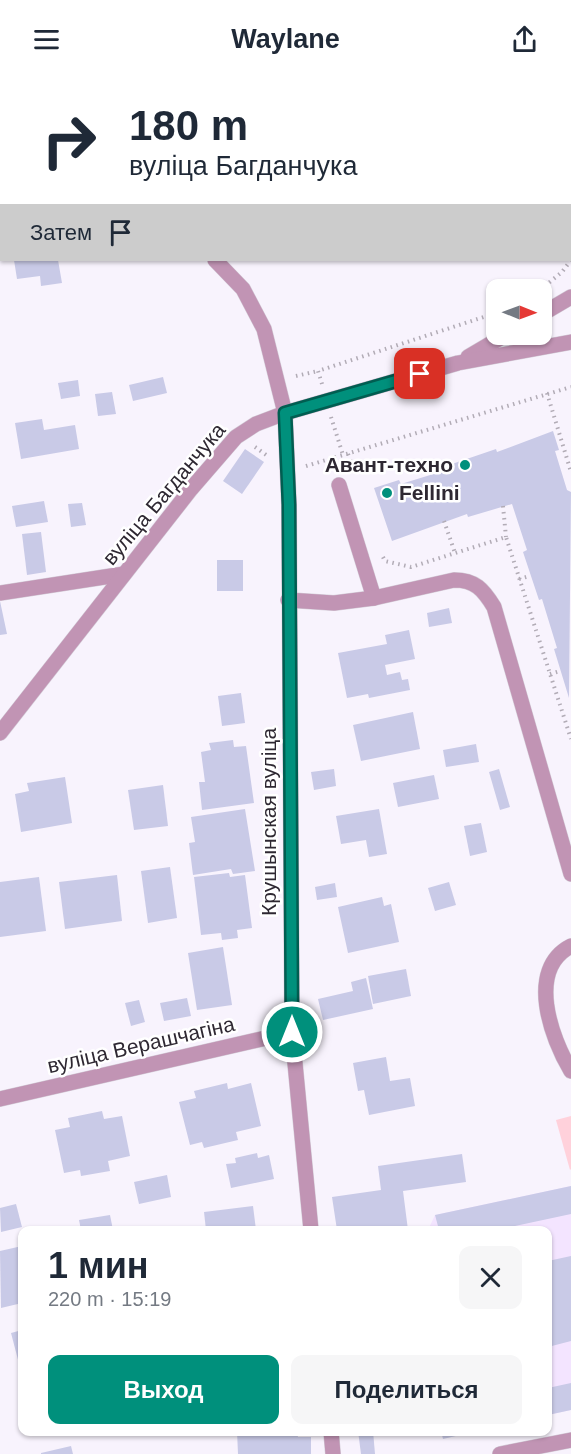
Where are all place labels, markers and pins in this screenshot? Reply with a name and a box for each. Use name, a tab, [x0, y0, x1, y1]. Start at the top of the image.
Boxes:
pin	[394, 348, 445, 399]
place label: Авант-техно	[325, 453, 453, 476]
marker: Авант-техно	[458, 458, 472, 472]
place label: Fellini	[399, 481, 460, 504]
marker: Fellini	[380, 486, 394, 500]

